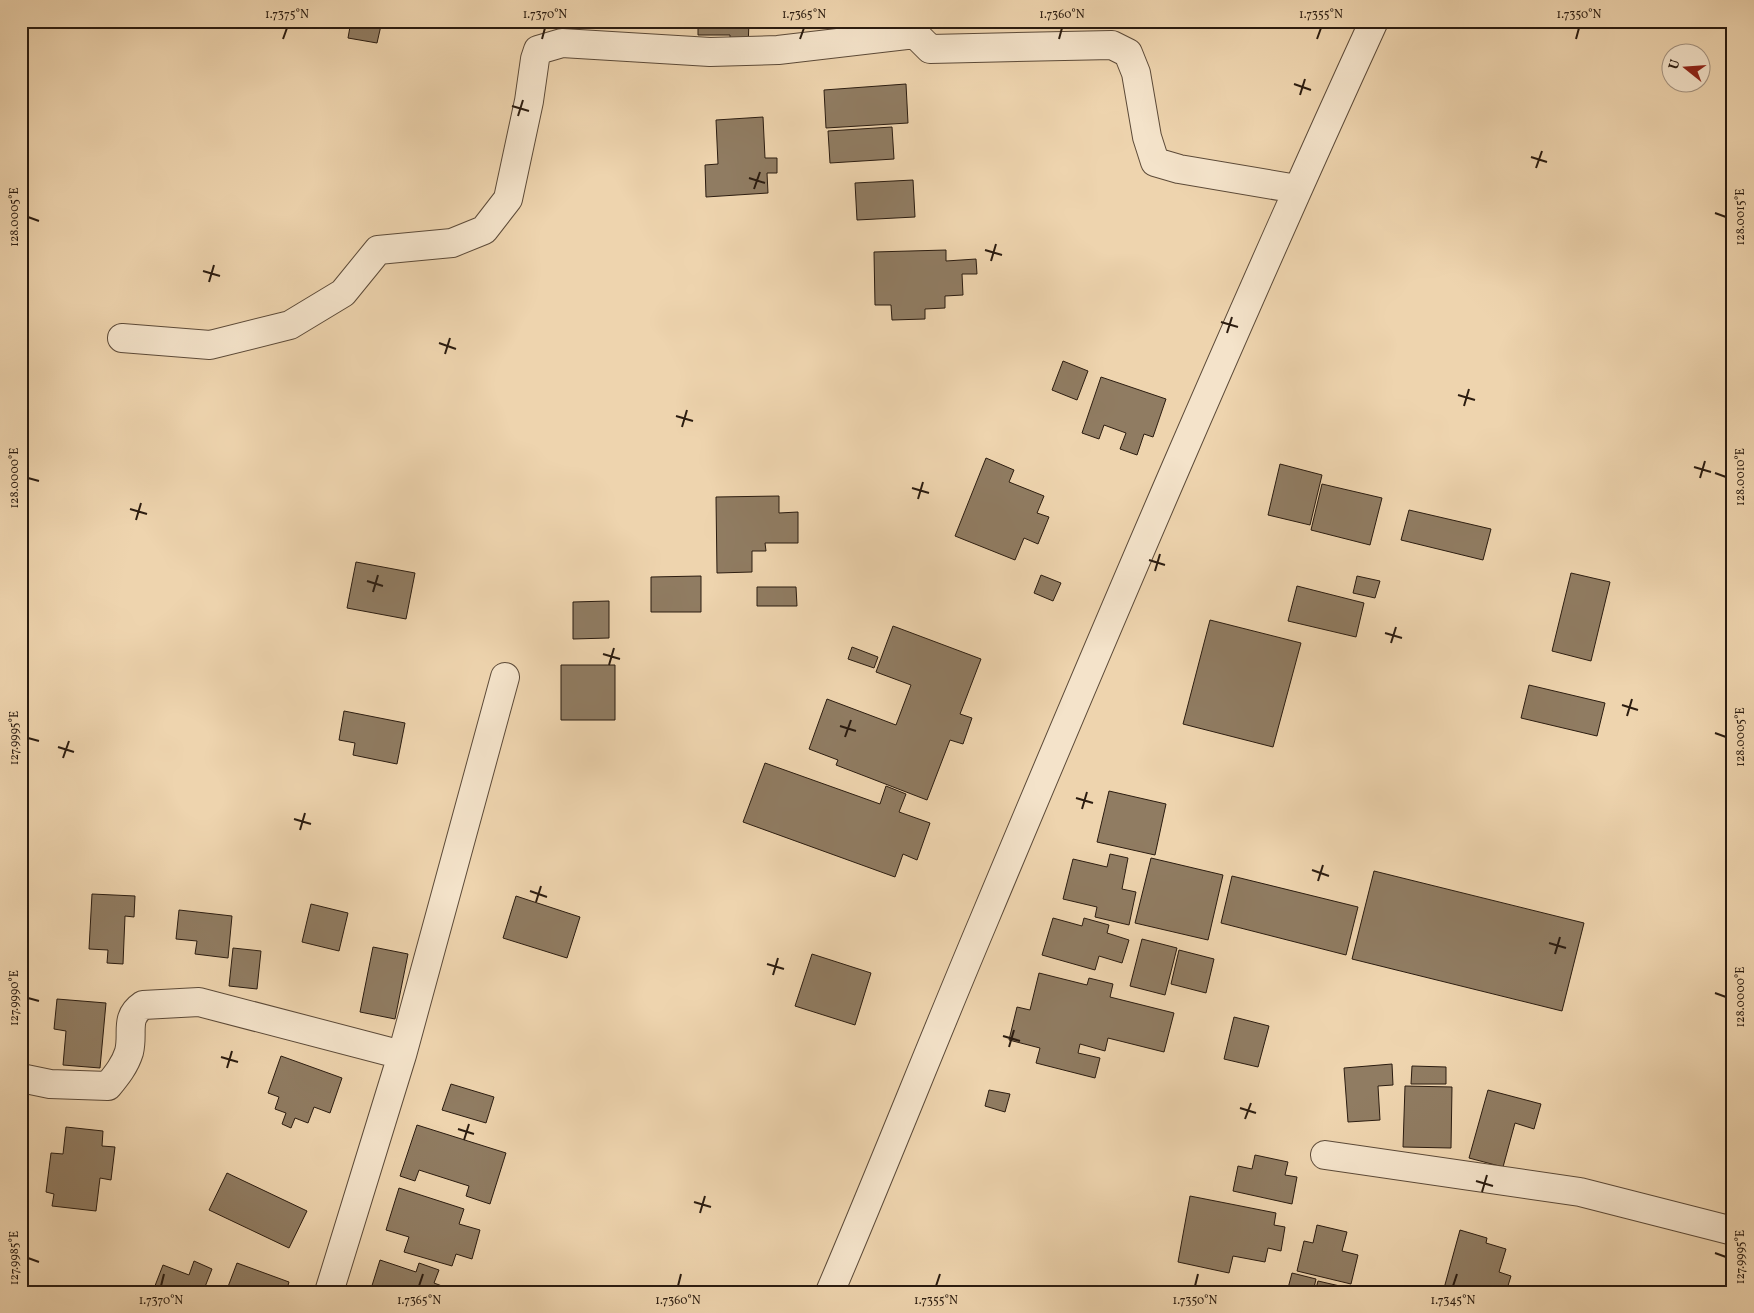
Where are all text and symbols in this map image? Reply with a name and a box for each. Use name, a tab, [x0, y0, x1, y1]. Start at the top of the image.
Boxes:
text: 1.7375°N	[265, 7, 309, 23]
text: 1.7370°N	[523, 7, 567, 23]
text: 1.7365°N	[782, 7, 826, 23]
text: 1.7360°N	[1039, 7, 1085, 23]
text: 1.7355°N	[1299, 7, 1343, 23]
text: 1.7350°N	[1557, 7, 1601, 23]
north arrow	[1662, 42, 1712, 92]
text: U	[1665, 57, 1686, 72]
text: 128.0005°E	[7, 187, 23, 247]
text: 128.0015°E	[1733, 189, 1749, 245]
text: 128.0000°E	[7, 447, 23, 509]
text: 128.0010°E	[1733, 448, 1749, 506]
text: 128.0005°E	[1733, 707, 1749, 767]
text: 127.9995°E	[7, 711, 23, 765]
text: 128.0000°E	[1733, 966, 1749, 1028]
text: 127.9990°E	[7, 970, 23, 1026]
text: 127.9995°E	[1733, 1230, 1749, 1284]
text: 127.9985°E	[7, 1231, 23, 1285]
text: 1.7370°N	[139, 1293, 183, 1309]
text: 1.7365°N	[397, 1293, 441, 1309]
text: 1.7360°N	[655, 1293, 701, 1309]
text: 1.7355°N	[914, 1293, 958, 1309]
text: 1.7350°N	[1173, 1293, 1217, 1309]
text: 1.7345°N	[1431, 1293, 1476, 1309]

